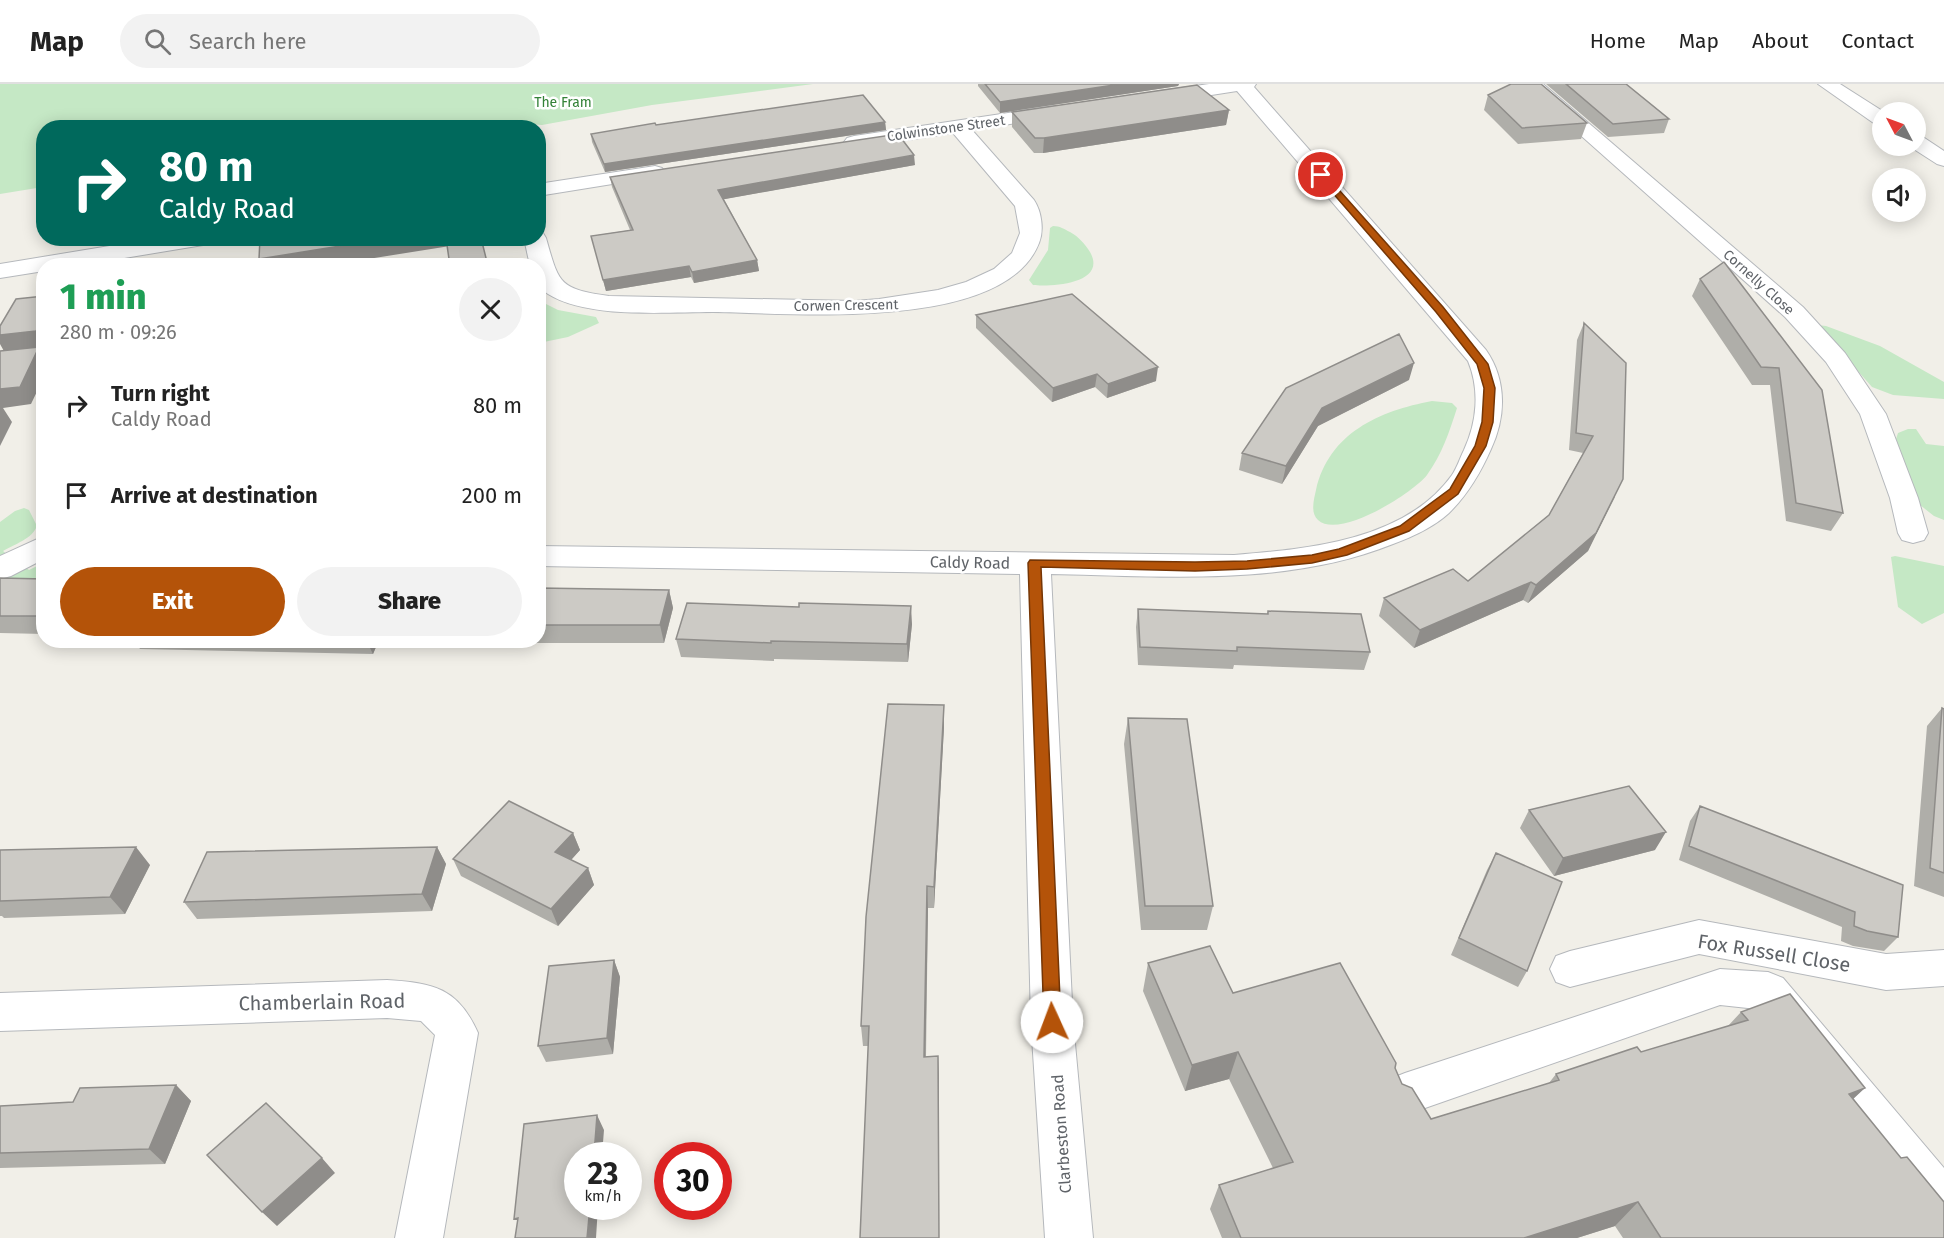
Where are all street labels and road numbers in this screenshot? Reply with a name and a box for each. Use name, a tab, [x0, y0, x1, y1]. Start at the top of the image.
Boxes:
street label: Colwinstone Street	[886, 112, 1007, 145]
street label: Cornelly Close	[1720, 246, 1798, 319]
street label: Corwen Crescent	[793, 296, 899, 315]
street label: Caldy Road	[930, 552, 1010, 573]
street label: Fox Russell Close	[1696, 929, 1852, 977]
street label: Chamberlain Road	[238, 989, 406, 1015]
street label: Clarbeston Road	[1048, 1074, 1075, 1194]

